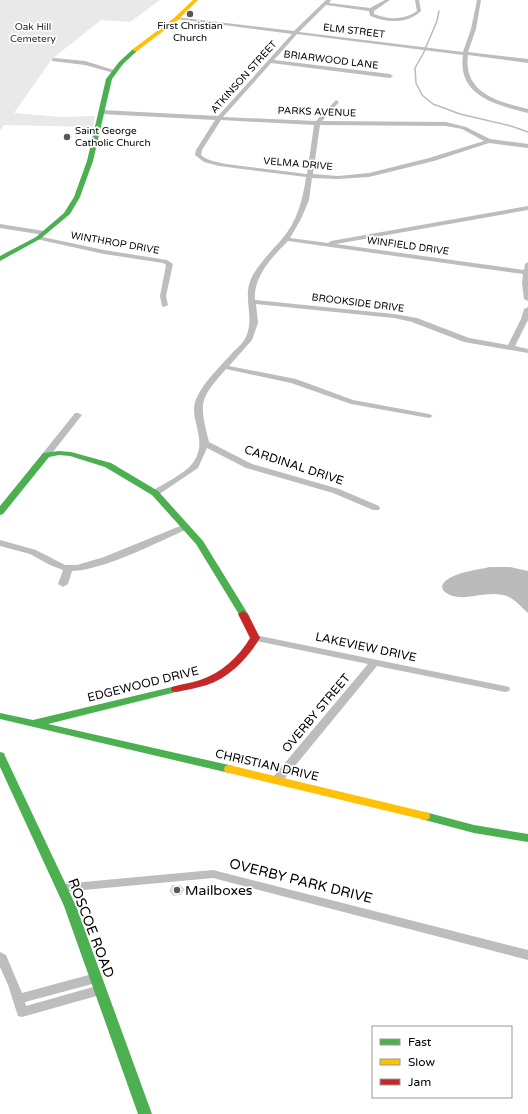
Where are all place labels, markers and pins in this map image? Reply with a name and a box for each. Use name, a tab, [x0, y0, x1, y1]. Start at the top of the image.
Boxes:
marker: First Christian Church	[185, 9, 195, 19]
place label: First Christian Church	[157, 20, 223, 44]
place label: Saint George Catholic Church	[75, 125, 151, 149]
marker: Saint George Catholic Church	[62, 132, 72, 142]
place label: Mailboxes	[185, 882, 253, 899]
marker: Mailboxes	[172, 885, 182, 895]

